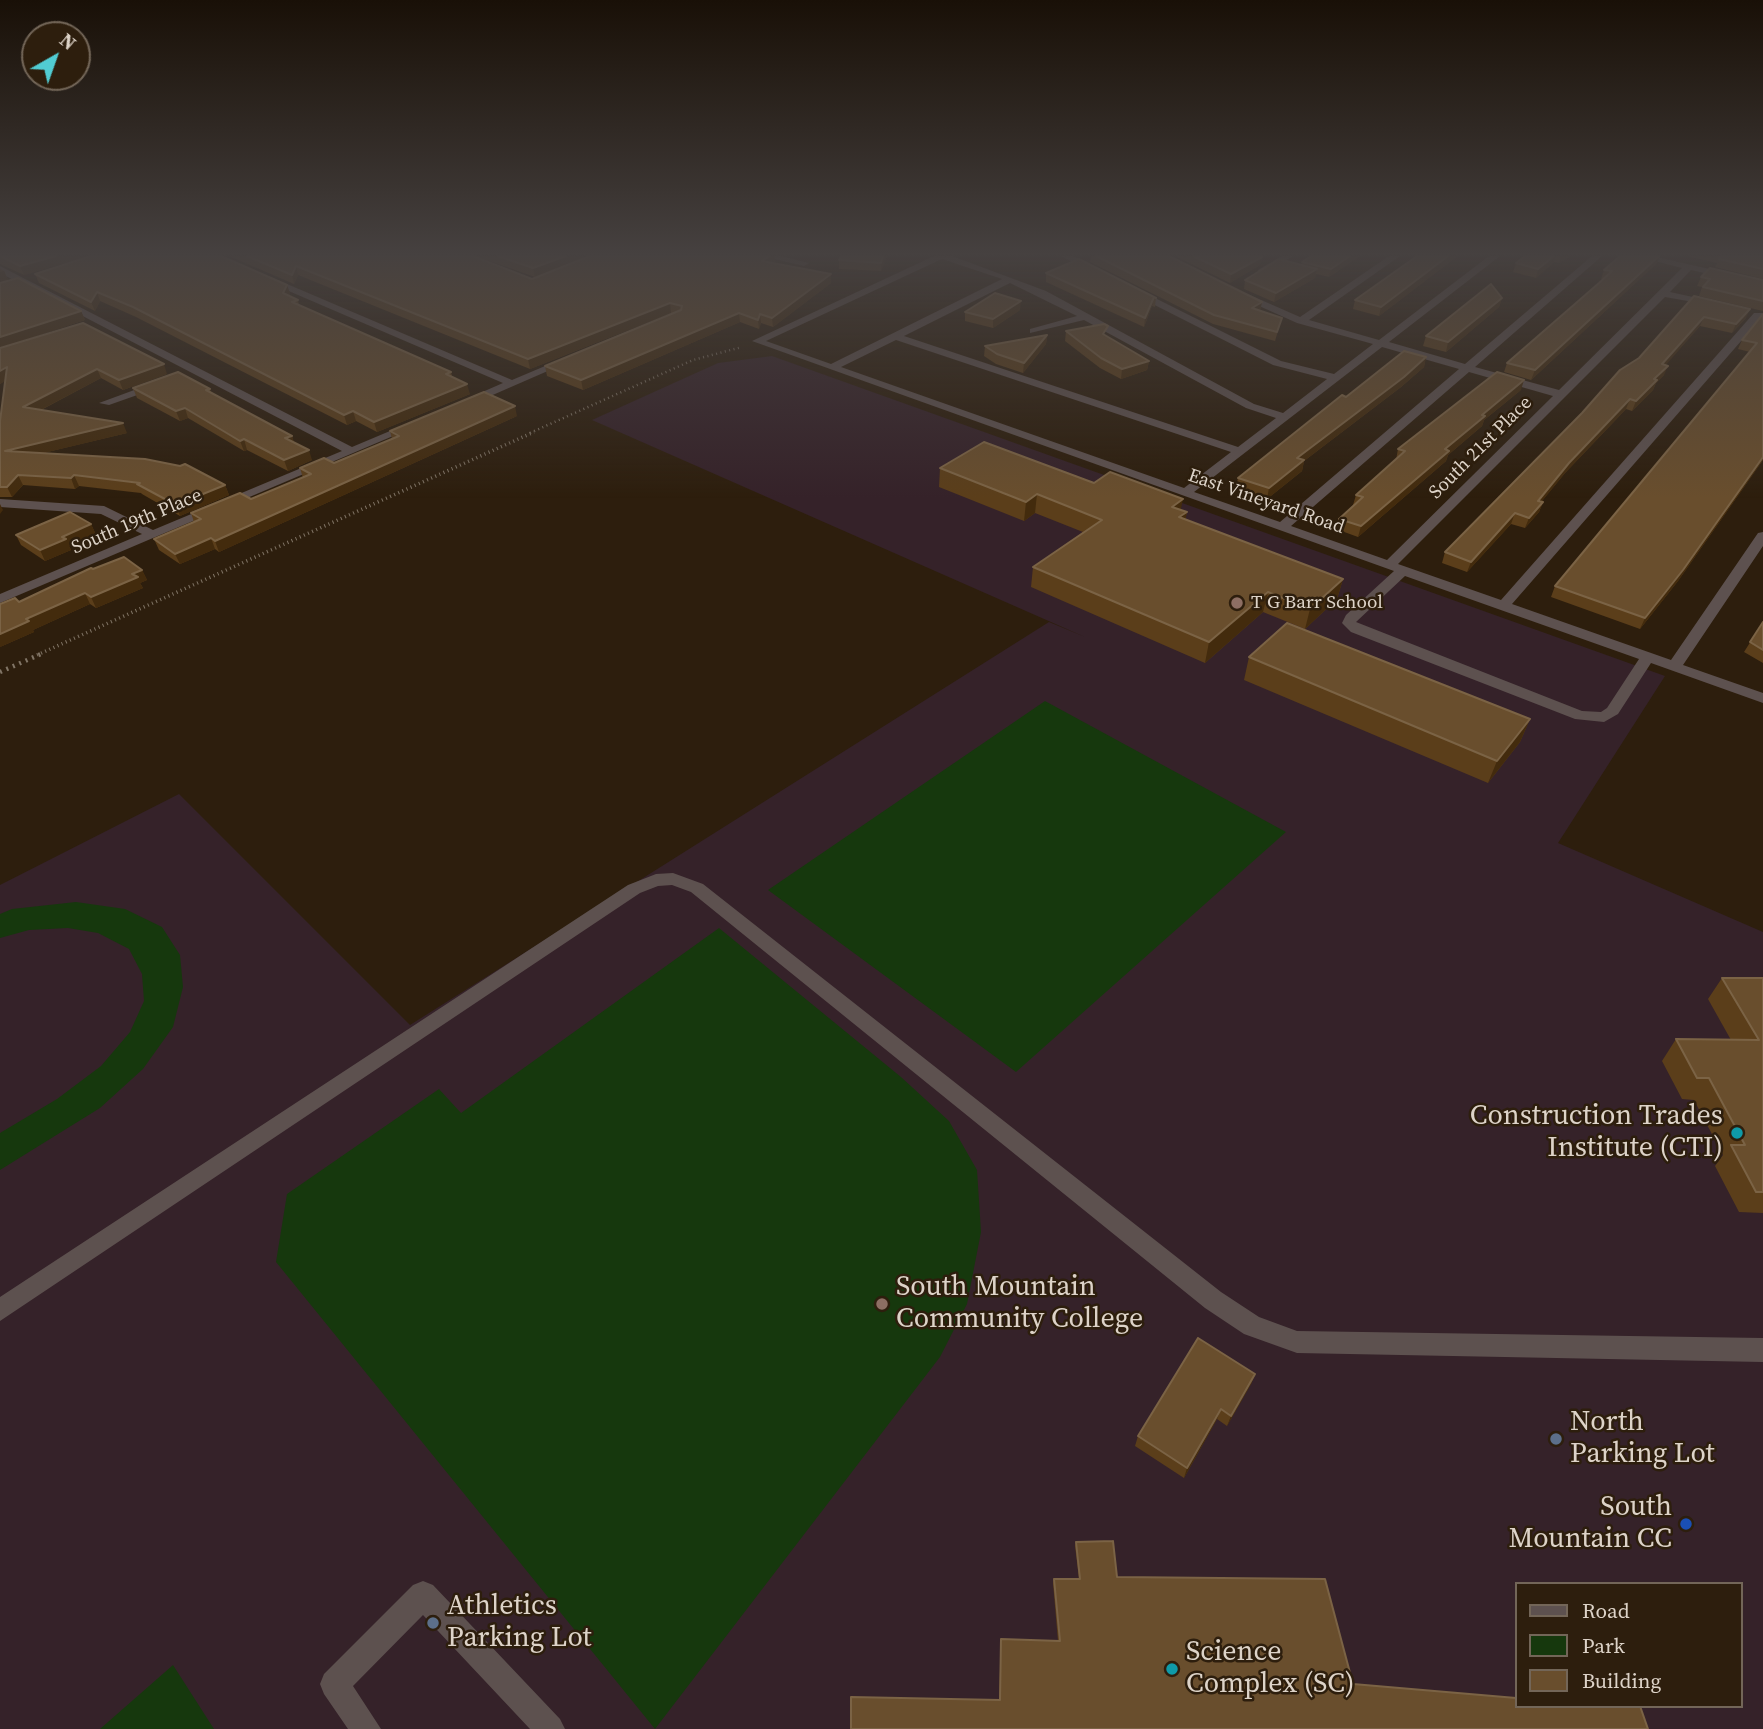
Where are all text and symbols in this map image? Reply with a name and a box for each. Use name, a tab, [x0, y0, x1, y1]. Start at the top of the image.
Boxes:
north arrow	[21, 21, 91, 91]
text: N	[55, 27, 82, 56]
street label: South 21st Place	[1425, 392, 1537, 504]
street label: East Vineyard Road	[1185, 465, 1347, 539]
street label: South 19th Place	[68, 484, 206, 560]
place label: T G Barr School	[1251, 592, 1383, 614]
marker: T G Barr School	[1229, 595, 1245, 611]
place label: Construction Trades Institute (CTI)	[1470, 1100, 1723, 1166]
marker: Construction Trades Institute (CTI)	[1729, 1125, 1745, 1141]
place label: South Mountain Community College	[896, 1271, 1143, 1337]
marker: South Mountain Community College	[874, 1296, 890, 1312]
place label: North Parking Lot	[1570, 1406, 1715, 1472]
marker: North Parking Lot	[1548, 1431, 1564, 1447]
place label: South Mountain CC	[1509, 1491, 1672, 1557]
marker: South Mountain CC	[1678, 1516, 1694, 1532]
legend	[1514, 1582, 1742, 1708]
place label: Athletics Parking Lot	[447, 1590, 592, 1656]
text: Road	[1582, 1596, 1630, 1625]
marker: Athletics Parking Lot	[425, 1615, 441, 1631]
text: Park	[1582, 1631, 1625, 1660]
place label: Science Complex (SC)	[1186, 1636, 1354, 1702]
marker: Science Complex (SC)	[1164, 1661, 1180, 1677]
text: Building	[1582, 1666, 1661, 1695]

